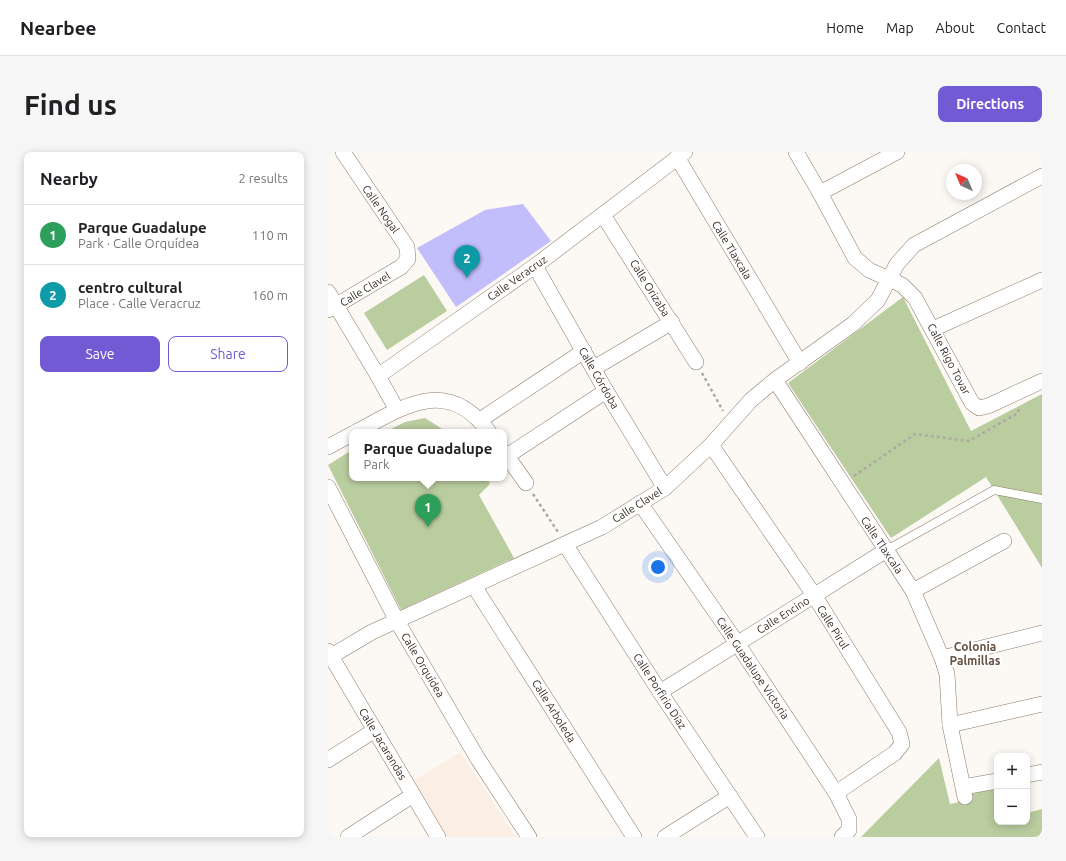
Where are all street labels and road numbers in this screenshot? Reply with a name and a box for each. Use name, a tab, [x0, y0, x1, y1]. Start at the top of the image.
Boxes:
street label: Calle Nogal	[360, 183, 402, 235]
street label: Calle Tlaxcala	[710, 219, 754, 281]
street label: Calle Veracruz	[485, 253, 549, 303]
street label: Calle Orizaba	[628, 257, 672, 319]
street label: Calle Clavel	[338, 269, 392, 309]
street label: Calle Rigo Tovar	[925, 321, 973, 397]
street label: Calle Córdoba	[577, 345, 621, 411]
street label: Calle Clavel	[610, 485, 664, 525]
street label: Calle Tlaxcala	[859, 514, 905, 576]
street label: Calle Encino	[754, 594, 812, 636]
street label: Calle Pirul	[815, 603, 851, 651]
street label: Calle Guadalupe Victoria	[714, 615, 792, 721]
street label: Calle Orquídea	[399, 631, 447, 699]
street label: Calle Porfirio Díaz	[631, 651, 689, 731]
street label: Calle Arboleda	[530, 677, 578, 745]
street label: Calle Jacarandas	[357, 706, 409, 782]

